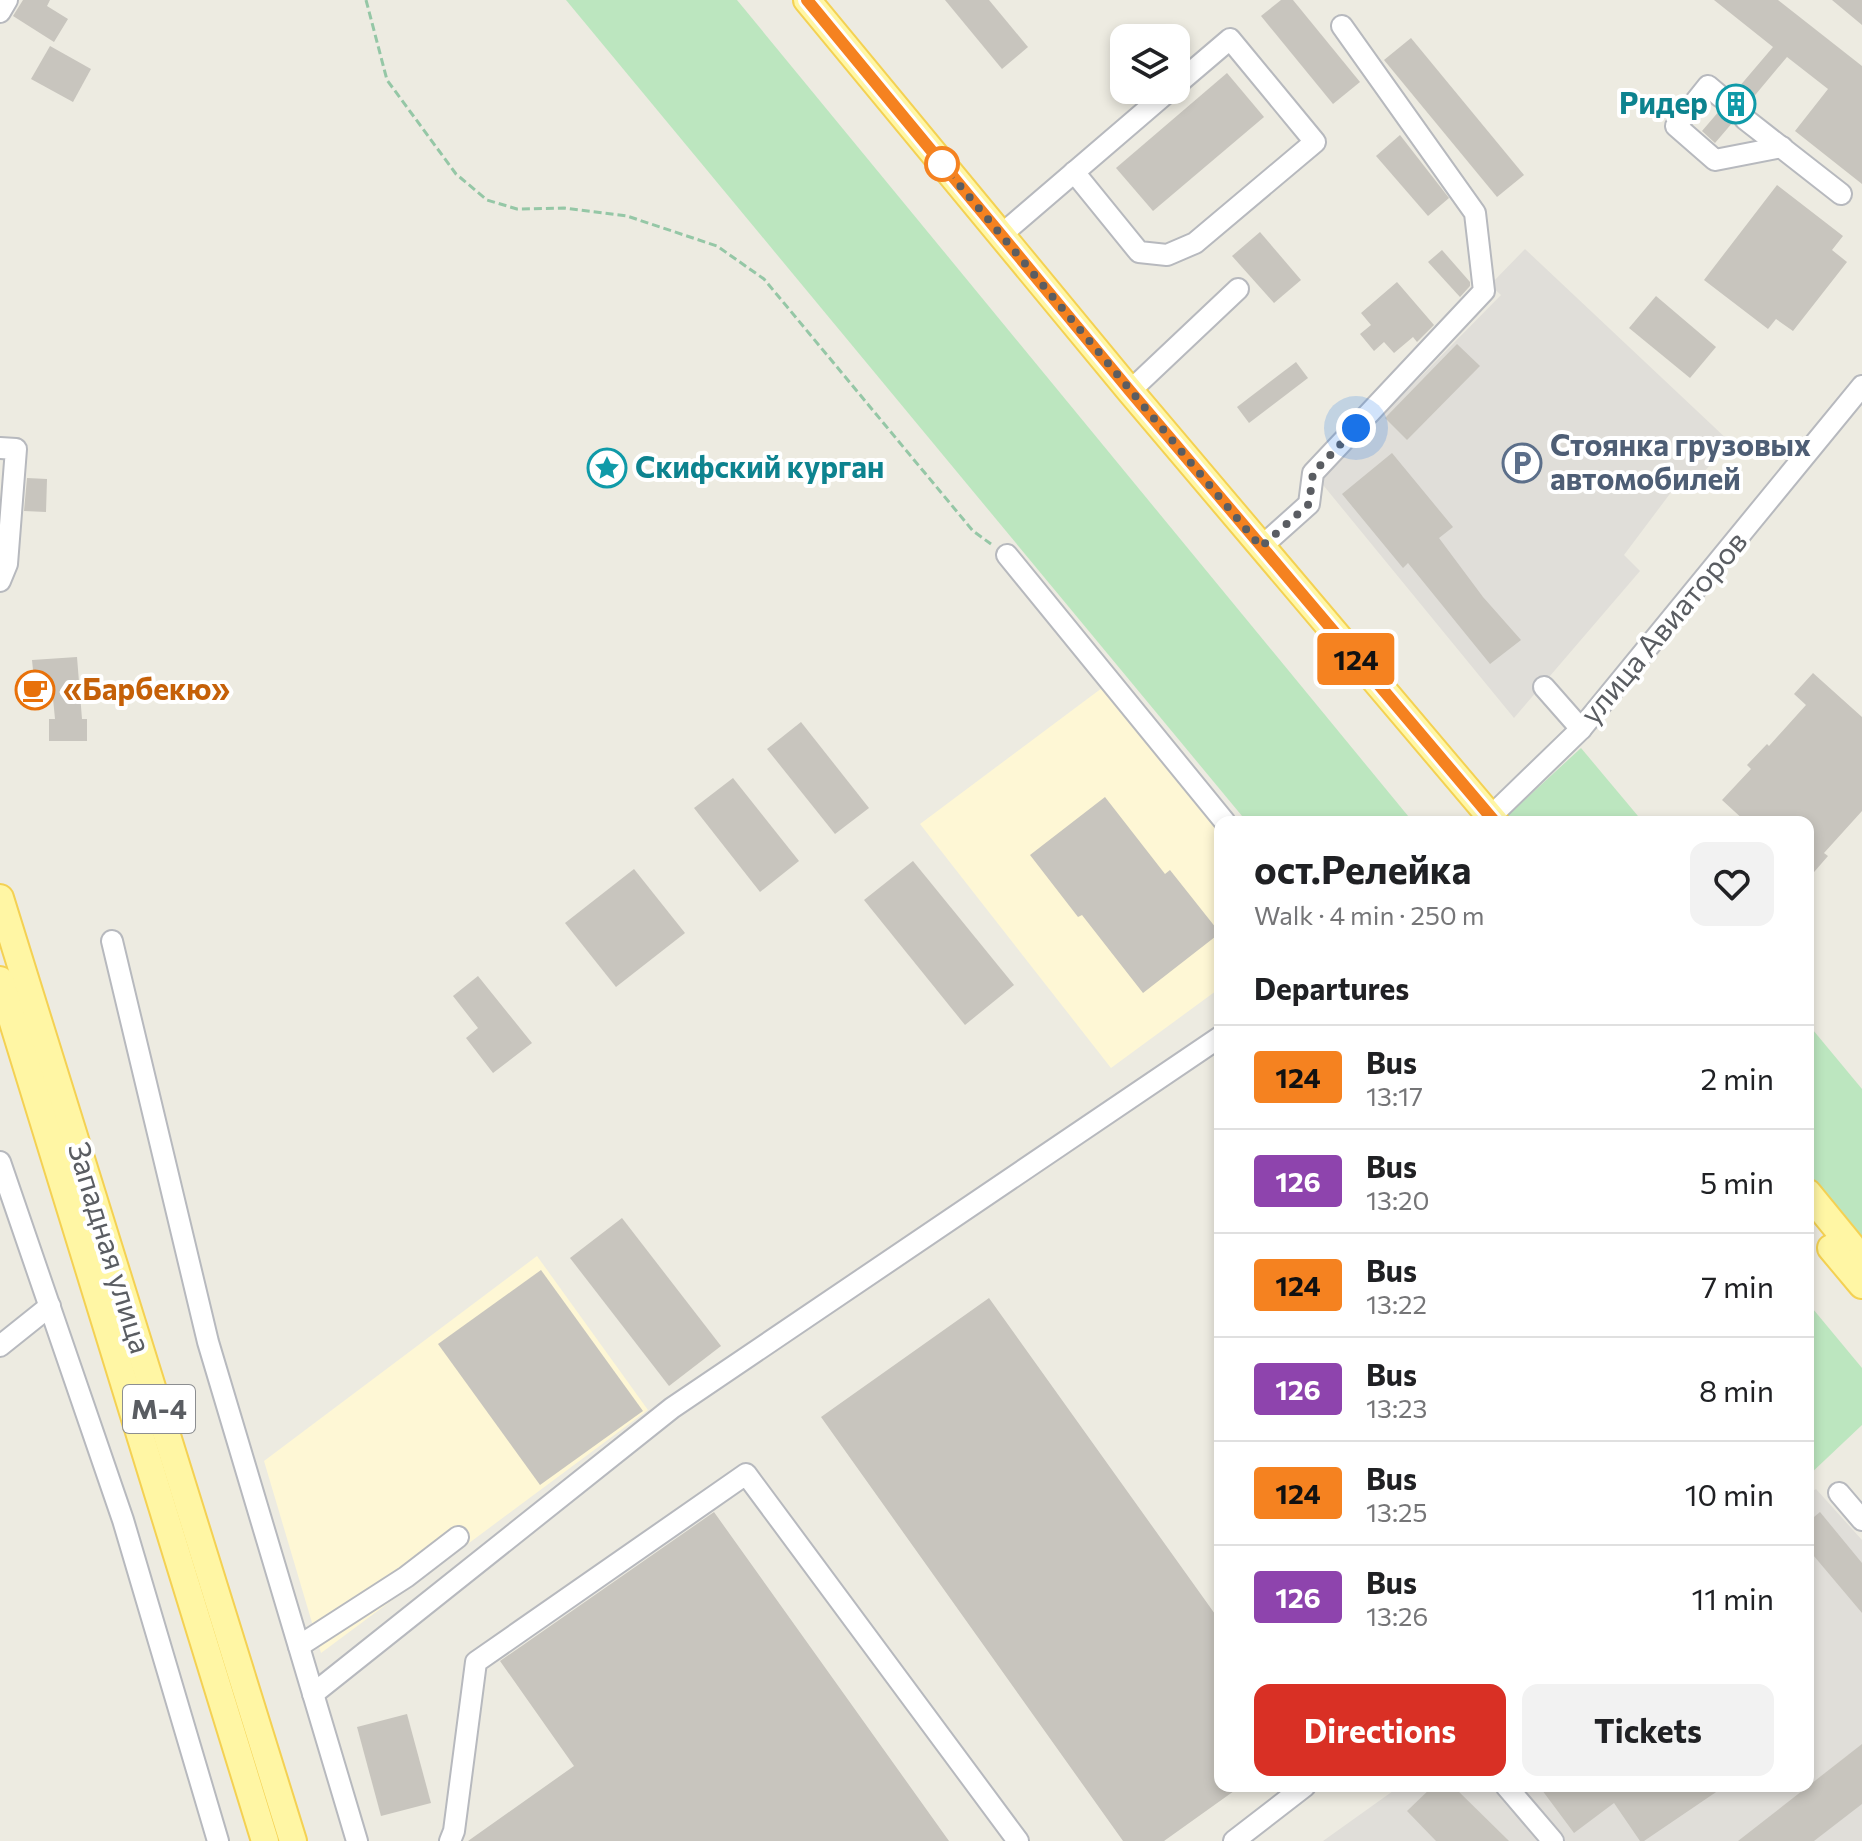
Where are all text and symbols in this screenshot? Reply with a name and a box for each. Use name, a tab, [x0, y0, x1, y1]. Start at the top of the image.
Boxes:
map controls	[1110, 24, 1190, 104]
button: layers	[1110, 24, 1190, 104]
place label: Ридер	[1619, 83, 1708, 120]
building icon: Ридер	[1715, 83, 1757, 125]
unlabelled marker	[925, 147, 959, 181]
your location	[1336, 408, 1376, 448]
place label: Стоянка грузовых автомобилей	[1550, 425, 1811, 496]
parking icon: Стоянка грузовых автомобилей	[1501, 442, 1543, 484]
place icon: Скифский курган	[586, 447, 628, 489]
place label: Скифский курган	[635, 447, 884, 484]
street label: улица Авиаторов	[1571, 522, 1754, 730]
line badge: 124	[1310, 633, 1402, 685]
text: 124	[1333, 642, 1379, 676]
cafe icon: «Барбекю»	[14, 669, 56, 711]
place label: «Барбекю»	[63, 669, 230, 706]
button: heart	[1690, 842, 1774, 926]
text: ост.Релейка	[1254, 845, 1471, 892]
text: Walk · 4 min · 250 m	[1254, 899, 1484, 930]
text: Departures	[1254, 969, 1409, 1006]
text: Bus	[1366, 1043, 1417, 1080]
text: 2 min	[1701, 1059, 1774, 1096]
text: 124	[1275, 1060, 1321, 1094]
text: 13:17	[1366, 1080, 1423, 1111]
street label: Западная улица	[62, 1137, 161, 1357]
text: Bus	[1366, 1147, 1417, 1184]
text: 5 min	[1700, 1163, 1774, 1200]
text: 126	[1275, 1164, 1321, 1198]
text: 13:20	[1366, 1184, 1429, 1215]
text: Bus	[1366, 1251, 1417, 1288]
text: 7 min	[1701, 1267, 1774, 1304]
text: 124	[1275, 1268, 1321, 1302]
text: 13:22	[1366, 1288, 1427, 1319]
text: Bus	[1366, 1355, 1417, 1392]
text: 8 min	[1699, 1371, 1774, 1408]
text: 126	[1275, 1372, 1321, 1406]
road number: М-4	[123, 1385, 195, 1433]
text: 13:23	[1366, 1392, 1427, 1423]
text: Bus	[1366, 1459, 1417, 1496]
text: 10 min	[1685, 1475, 1774, 1512]
text: 124	[1275, 1476, 1321, 1510]
text: 13:25	[1366, 1496, 1427, 1527]
text: Bus	[1366, 1563, 1417, 1600]
text: 11 min	[1692, 1579, 1774, 1616]
text: 126	[1275, 1580, 1321, 1614]
text: 13:26	[1366, 1600, 1428, 1631]
button: Directions	[1254, 1684, 1506, 1776]
button: Tickets	[1522, 1684, 1774, 1776]

